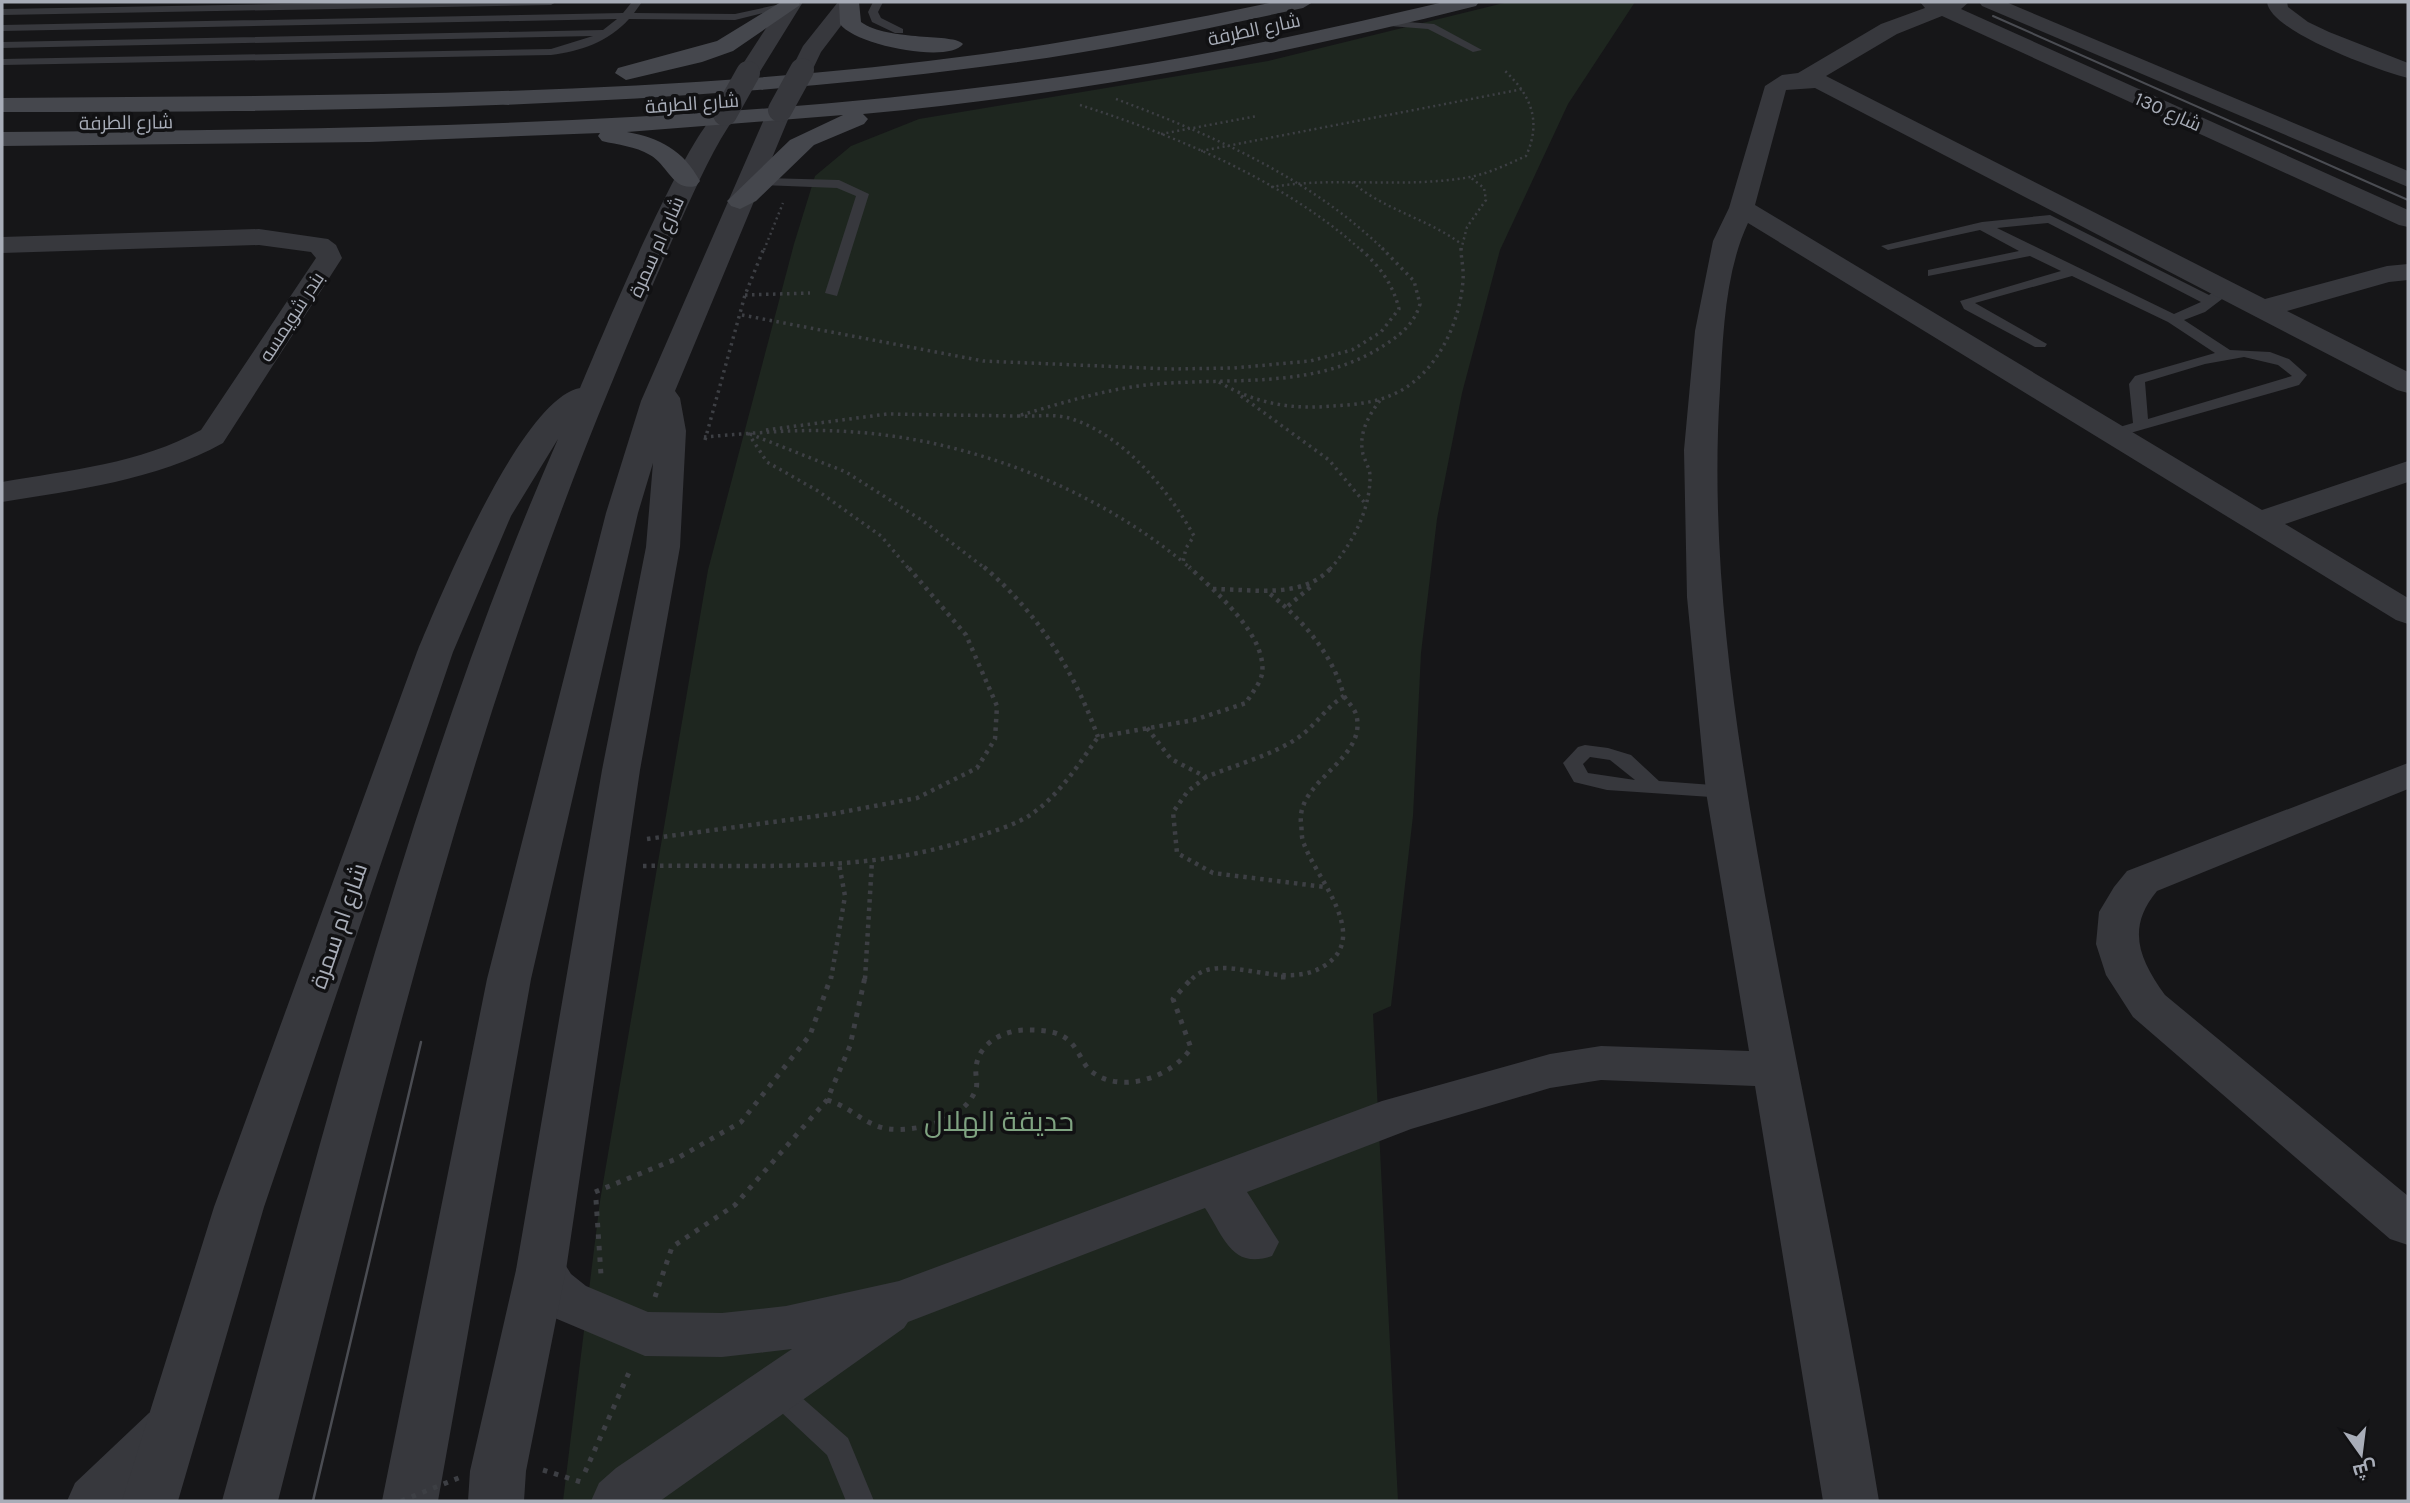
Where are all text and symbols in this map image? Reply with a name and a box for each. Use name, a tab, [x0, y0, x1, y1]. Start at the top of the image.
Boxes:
street label: شارع الطرفة	[1206, 9, 1303, 52]
street label: شارع 130	[2131, 88, 2204, 138]
street label: شارع الطرفة	[644, 90, 740, 120]
street label: شارع الطرفة	[79, 111, 173, 137]
street label: شارع ام سمرة	[625, 193, 691, 302]
street label: بندر شويمسه	[255, 268, 329, 366]
street label: شارع ام سمرة	[305, 860, 375, 993]
park label: حديقة الهلال	[924, 1105, 1074, 1138]
north arrow	[2326, 1419, 2396, 1489]
text: ش	[2350, 1456, 2379, 1483]

